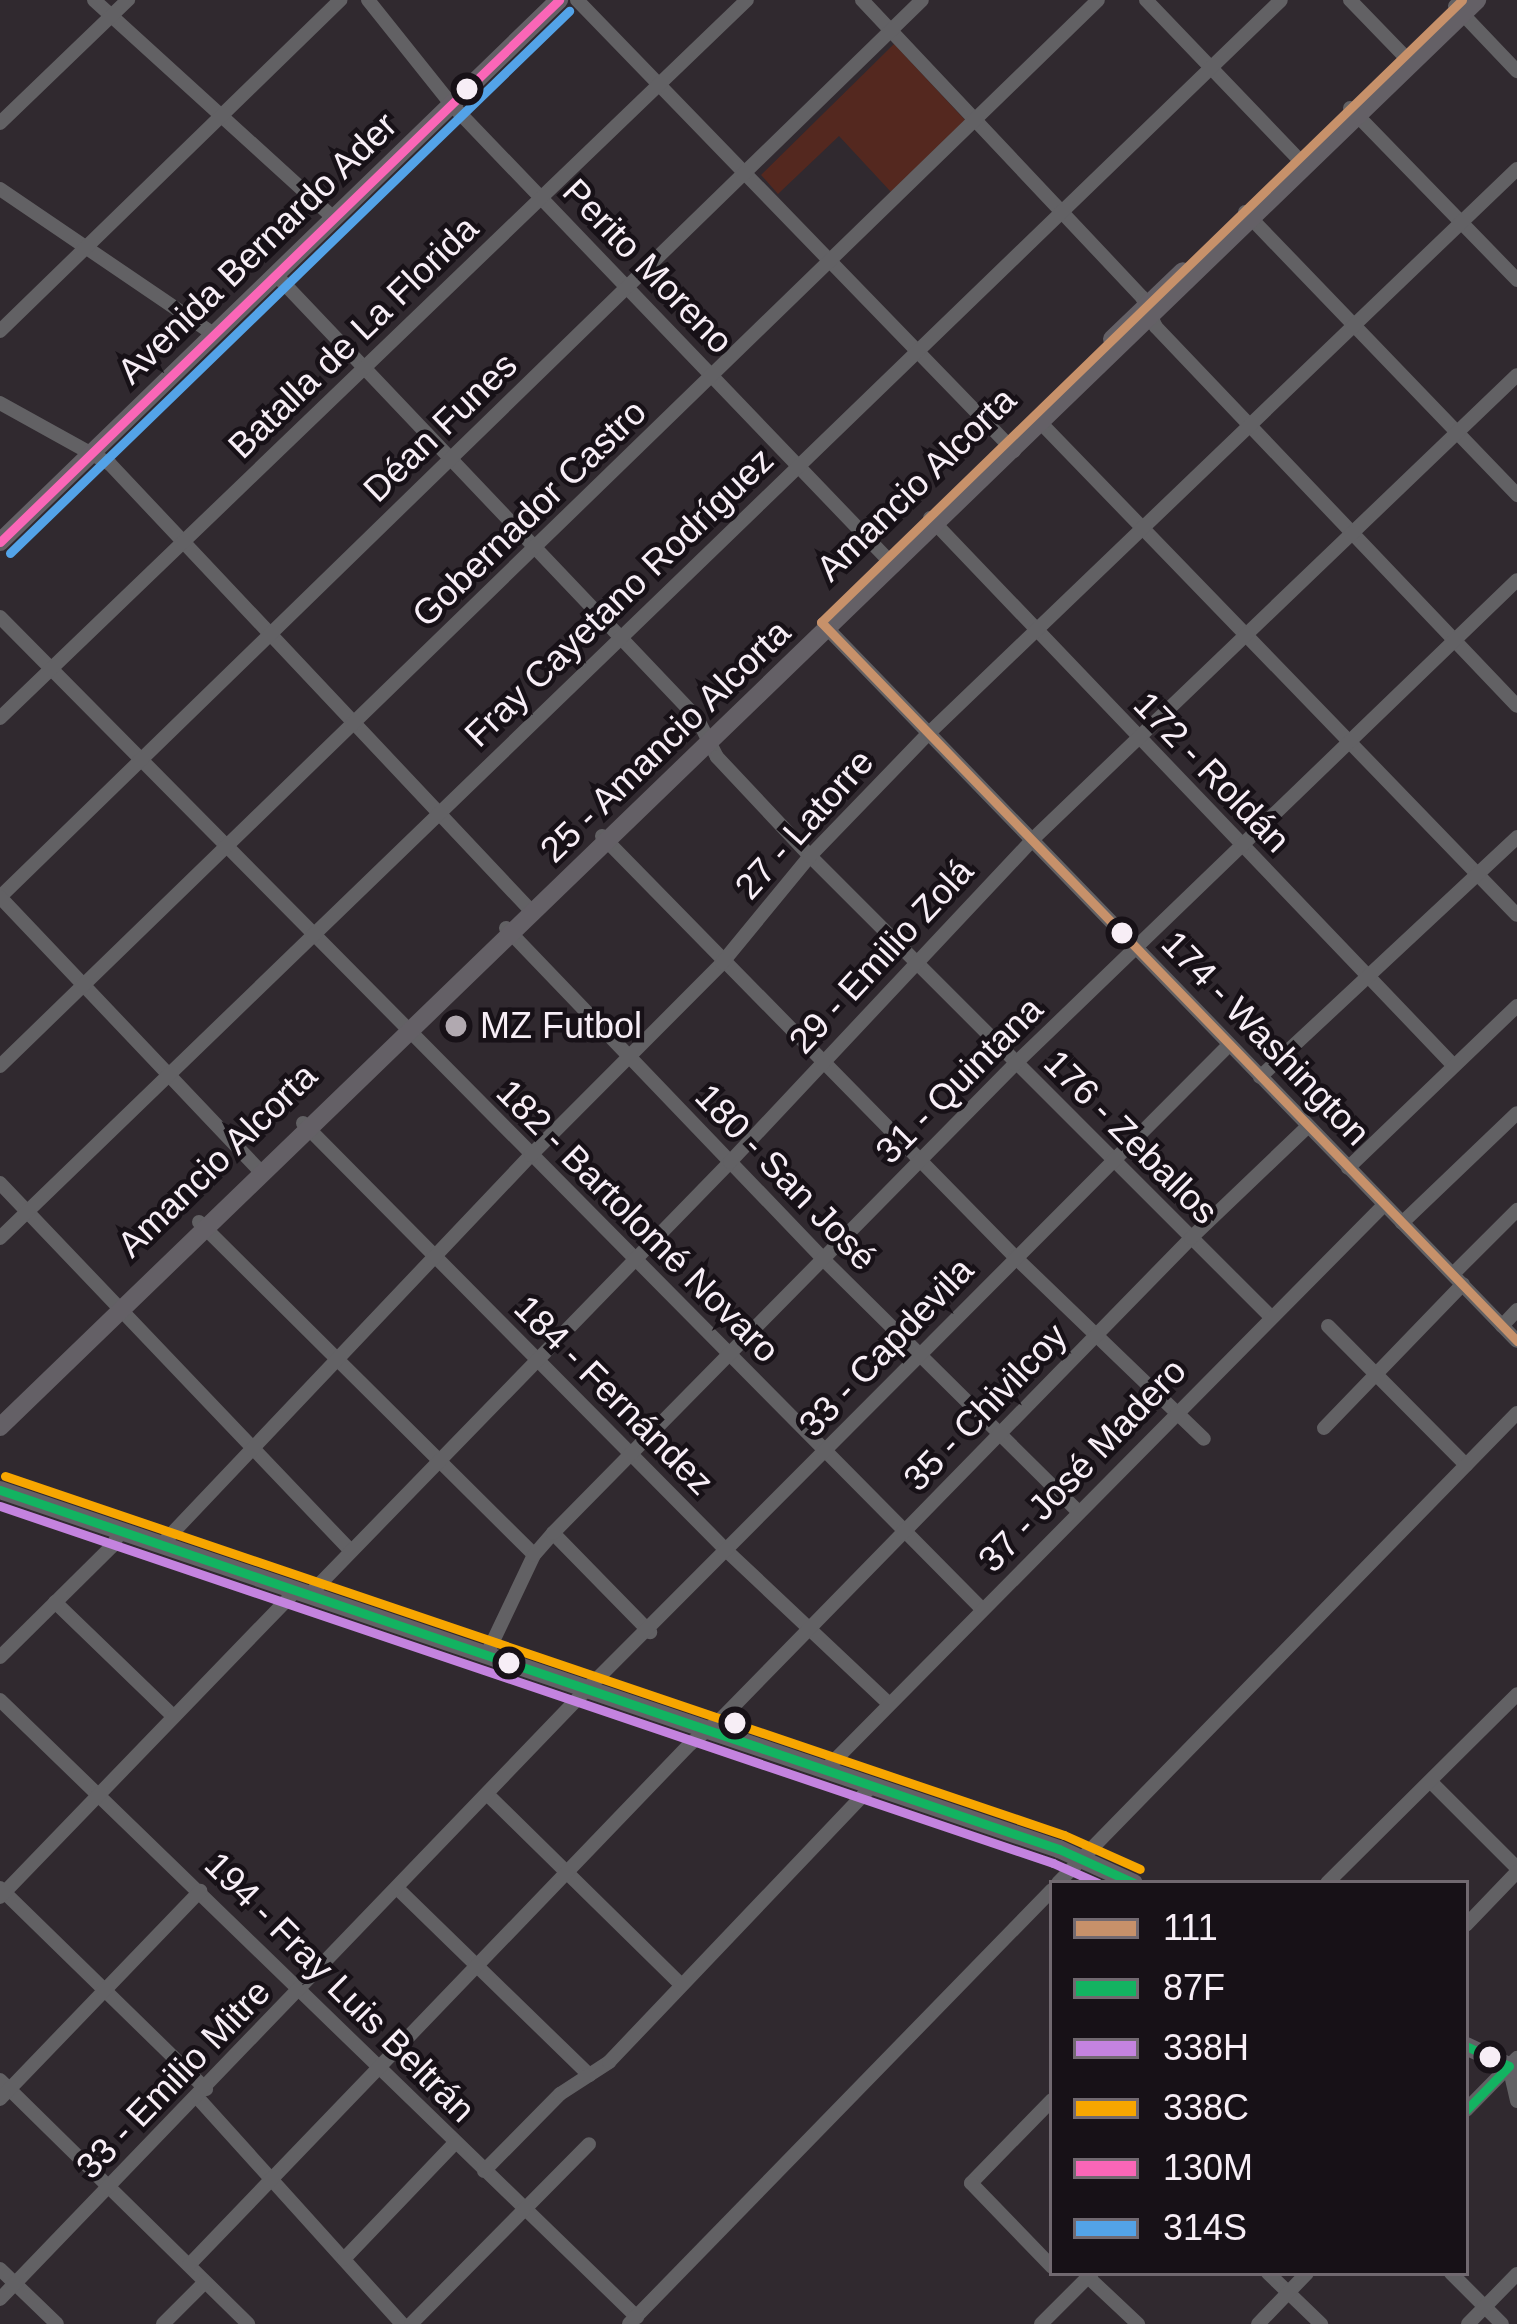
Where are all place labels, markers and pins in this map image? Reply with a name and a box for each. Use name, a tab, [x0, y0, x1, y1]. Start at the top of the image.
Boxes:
unlabelled marker	[456, 78, 478, 100]
unlabelled marker	[1111, 922, 1133, 944]
place label: MZ Futbol	[480, 1004, 642, 1048]
marker: MZ Futbol	[443, 1013, 469, 1039]
unlabelled marker	[498, 1652, 520, 1674]
unlabelled marker	[724, 1712, 746, 1734]
unlabelled marker	[1479, 2046, 1501, 2068]

